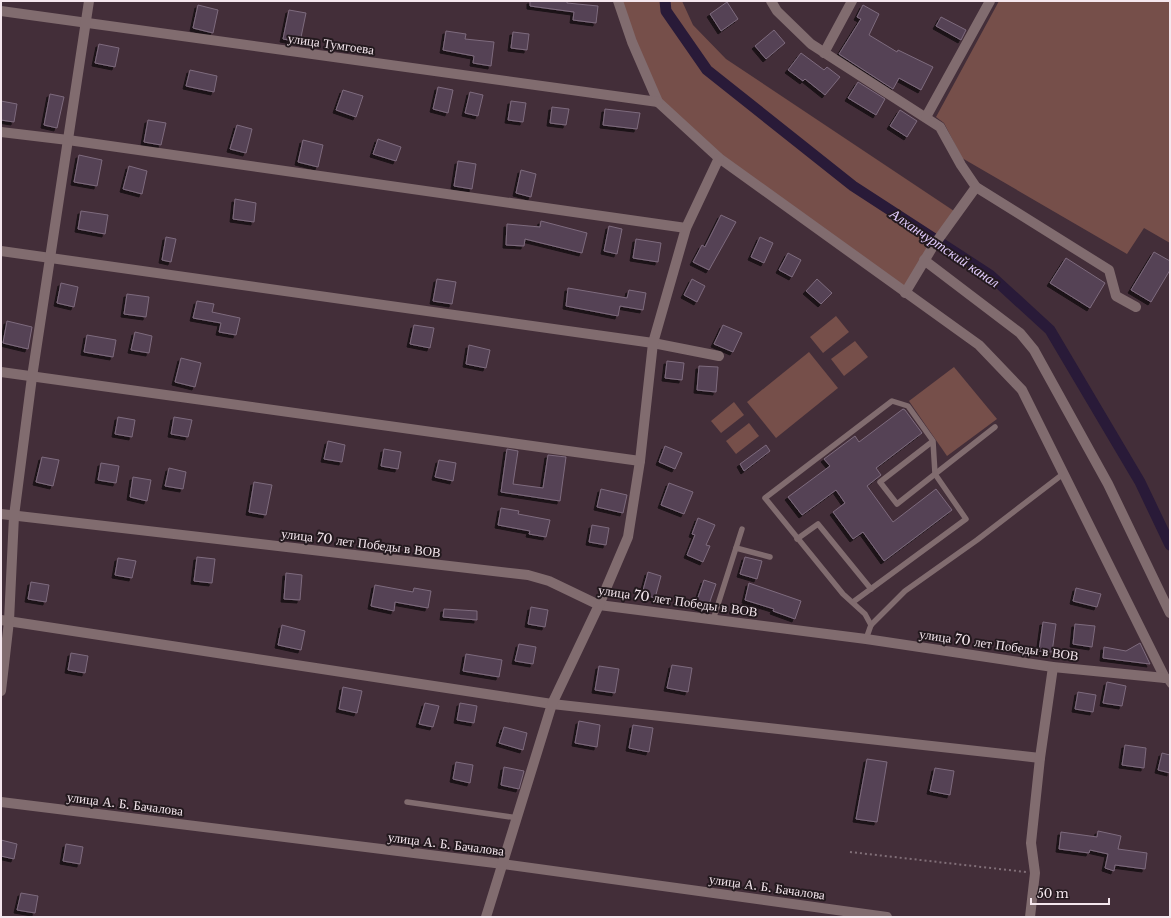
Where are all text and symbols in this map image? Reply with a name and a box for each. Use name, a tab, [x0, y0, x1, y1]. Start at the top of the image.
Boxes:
street label: улица Тумгоева	[287, 30, 375, 58]
water label: Алханчуртский канал	[886, 204, 1003, 291]
street label: улица 70 лет Победы в ВОВ	[280, 525, 442, 561]
street label: улица 70 лет Победы в ВОВ	[597, 581, 759, 621]
street label: улица 70 лет Победы в ВОВ	[918, 625, 1080, 665]
street label: улица А. Б. Бачалова	[66, 788, 184, 820]
street label: улица А. Б. Бачалова	[387, 828, 505, 860]
street label: улица А. Б. Бачалова	[708, 870, 826, 904]
scale bar	[1031, 880, 1109, 906]
text: 50 m	[1037, 886, 1069, 901]

